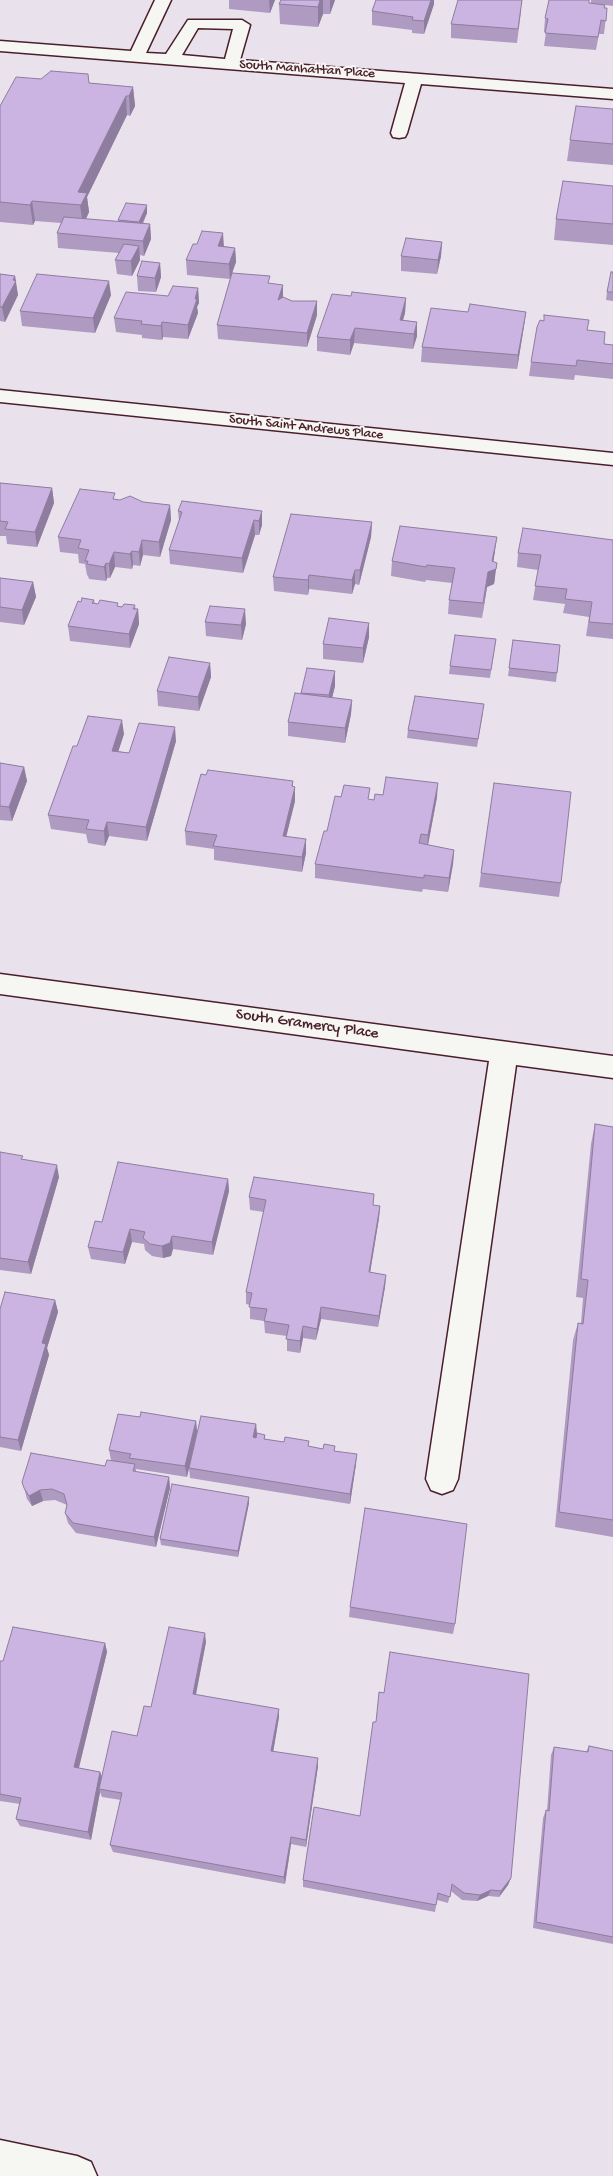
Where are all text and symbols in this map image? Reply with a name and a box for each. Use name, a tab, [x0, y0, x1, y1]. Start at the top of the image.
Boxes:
street label: South Manhattan Place	[239, 57, 375, 83]
street label: South Saint Andrews Place	[228, 412, 384, 444]
street label: South Gramercy Place	[234, 1005, 380, 1045]

